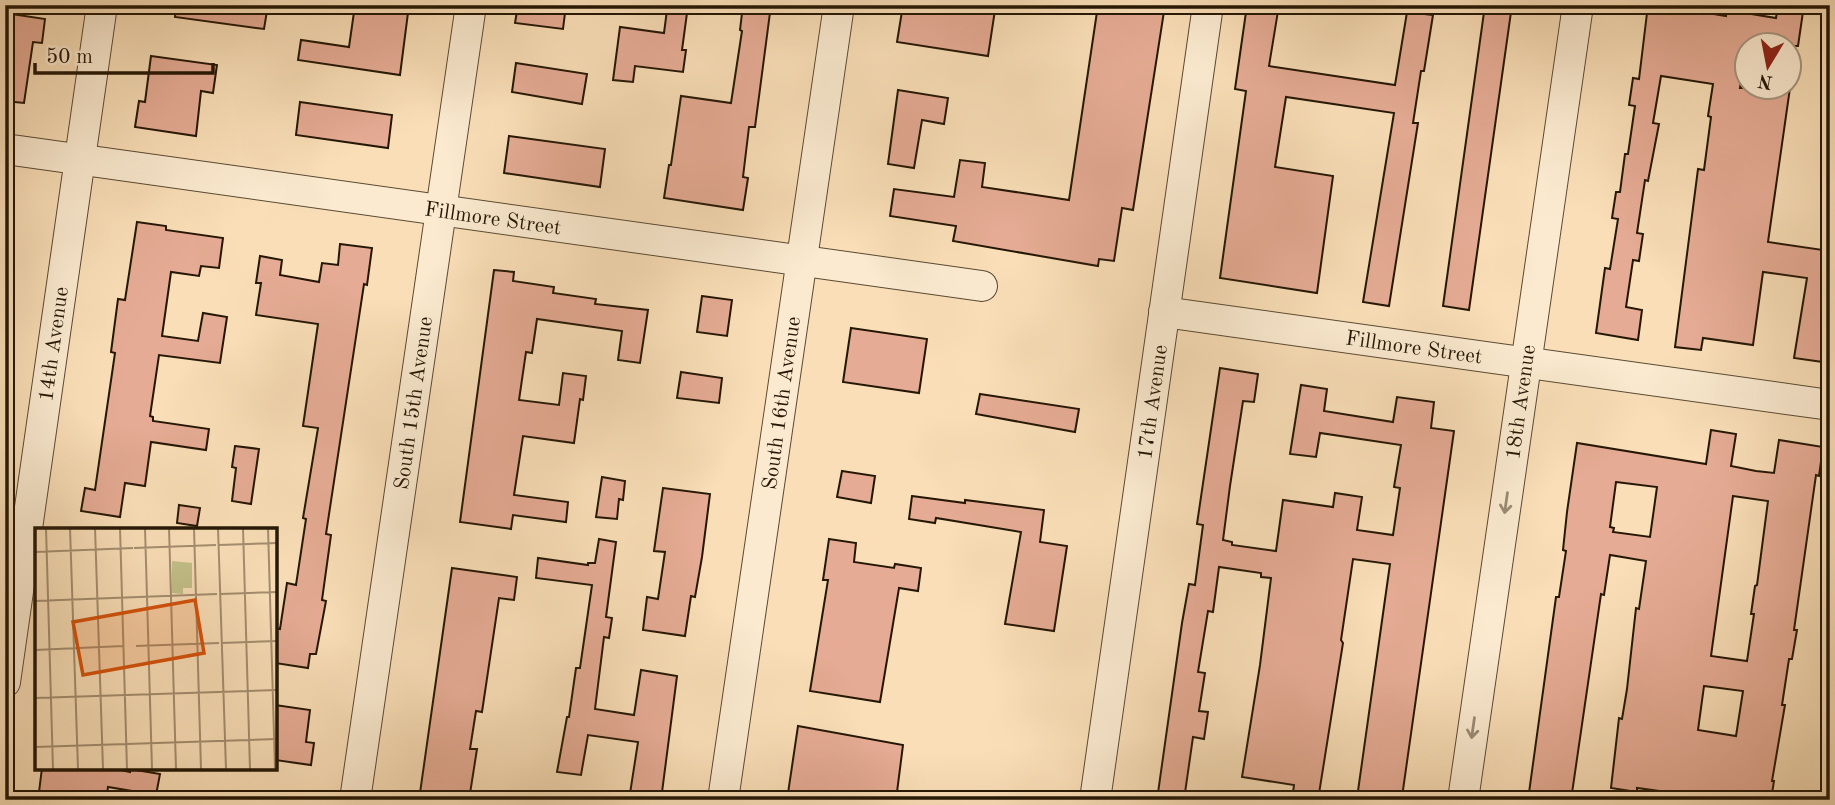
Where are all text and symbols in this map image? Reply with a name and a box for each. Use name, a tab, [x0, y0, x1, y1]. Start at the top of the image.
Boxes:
scale bar	[35, 32, 214, 76]
north arrow	[1734, 32, 1804, 102]
text: 50 m	[46, 47, 93, 68]
text: N	[1756, 70, 1774, 91]
street label: Fillmore Street	[423, 199, 563, 239]
street label: 14th Avenue	[36, 285, 73, 403]
street label: South 15th Avenue	[392, 315, 437, 491]
street label: South 16th Avenue	[760, 315, 805, 491]
street label: Fillmore Street	[1344, 328, 1484, 368]
street label: 17th Avenue	[1135, 343, 1172, 461]
street label: 18th Avenue	[1503, 343, 1540, 461]
one-way arrow	[1499, 491, 1512, 514]
inset map	[35, 528, 276, 770]
one-way arrow	[1466, 716, 1479, 739]

